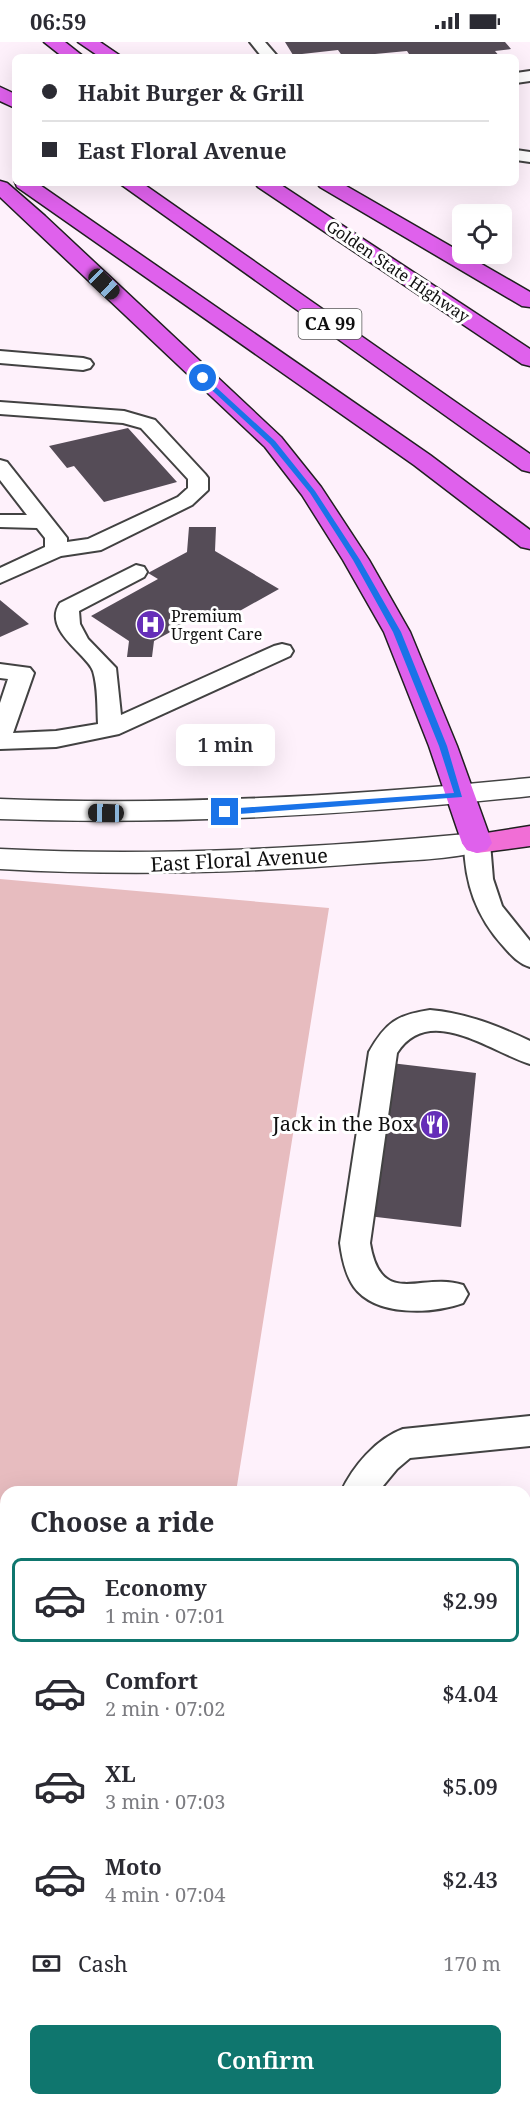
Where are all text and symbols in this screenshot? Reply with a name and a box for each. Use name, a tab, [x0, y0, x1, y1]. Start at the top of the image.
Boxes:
text: 06:59	[30, 6, 86, 36]
text: Habit Burger & Grill	[78, 77, 304, 107]
text: East Floral Avenue	[78, 135, 287, 165]
map controls	[452, 204, 512, 264]
button: locate	[452, 204, 512, 264]
street label: Golden State Highway	[322, 215, 475, 328]
car	[85, 265, 123, 303]
road number: CA 99	[298, 309, 362, 339]
route start	[189, 364, 216, 391]
place label: Premium Urgent Care	[171, 605, 262, 645]
hospital icon: Premium Urgent Care	[134, 609, 166, 641]
callout: 1 min	[176, 725, 274, 767]
text: 1 min	[198, 731, 253, 758]
route end	[211, 798, 238, 825]
car	[88, 804, 124, 822]
street label: East Floral Avenue	[150, 841, 328, 878]
restaurant icon: Jack in the Box	[419, 1108, 451, 1140]
place label: Jack in the Box	[272, 1110, 414, 1137]
text: Choose a ride	[30, 1503, 215, 1540]
text: Economy	[105, 1572, 207, 1602]
icon: car	[33, 1573, 87, 1627]
text: $2.99	[442, 1585, 498, 1615]
text: 1 min · 07:01	[105, 1602, 225, 1629]
text: Comfort	[105, 1665, 198, 1695]
icon: car	[33, 1666, 87, 1720]
text: $4.04	[442, 1678, 498, 1708]
text: 2 min · 07:02	[105, 1695, 225, 1722]
text: XL	[105, 1758, 136, 1788]
icon: car	[33, 1759, 87, 1813]
text: $5.09	[442, 1771, 498, 1801]
text: 3 min · 07:03	[105, 1788, 225, 1815]
text: Moto	[105, 1851, 162, 1881]
icon: car	[33, 1852, 87, 1906]
text: $2.43	[442, 1864, 498, 1894]
text: 4 min · 07:04	[105, 1881, 225, 1908]
icon: cash	[30, 1947, 63, 1980]
text: Cash	[78, 1948, 128, 1978]
text: 170 m	[443, 1950, 501, 1977]
button: Confirm	[30, 2025, 501, 2094]

